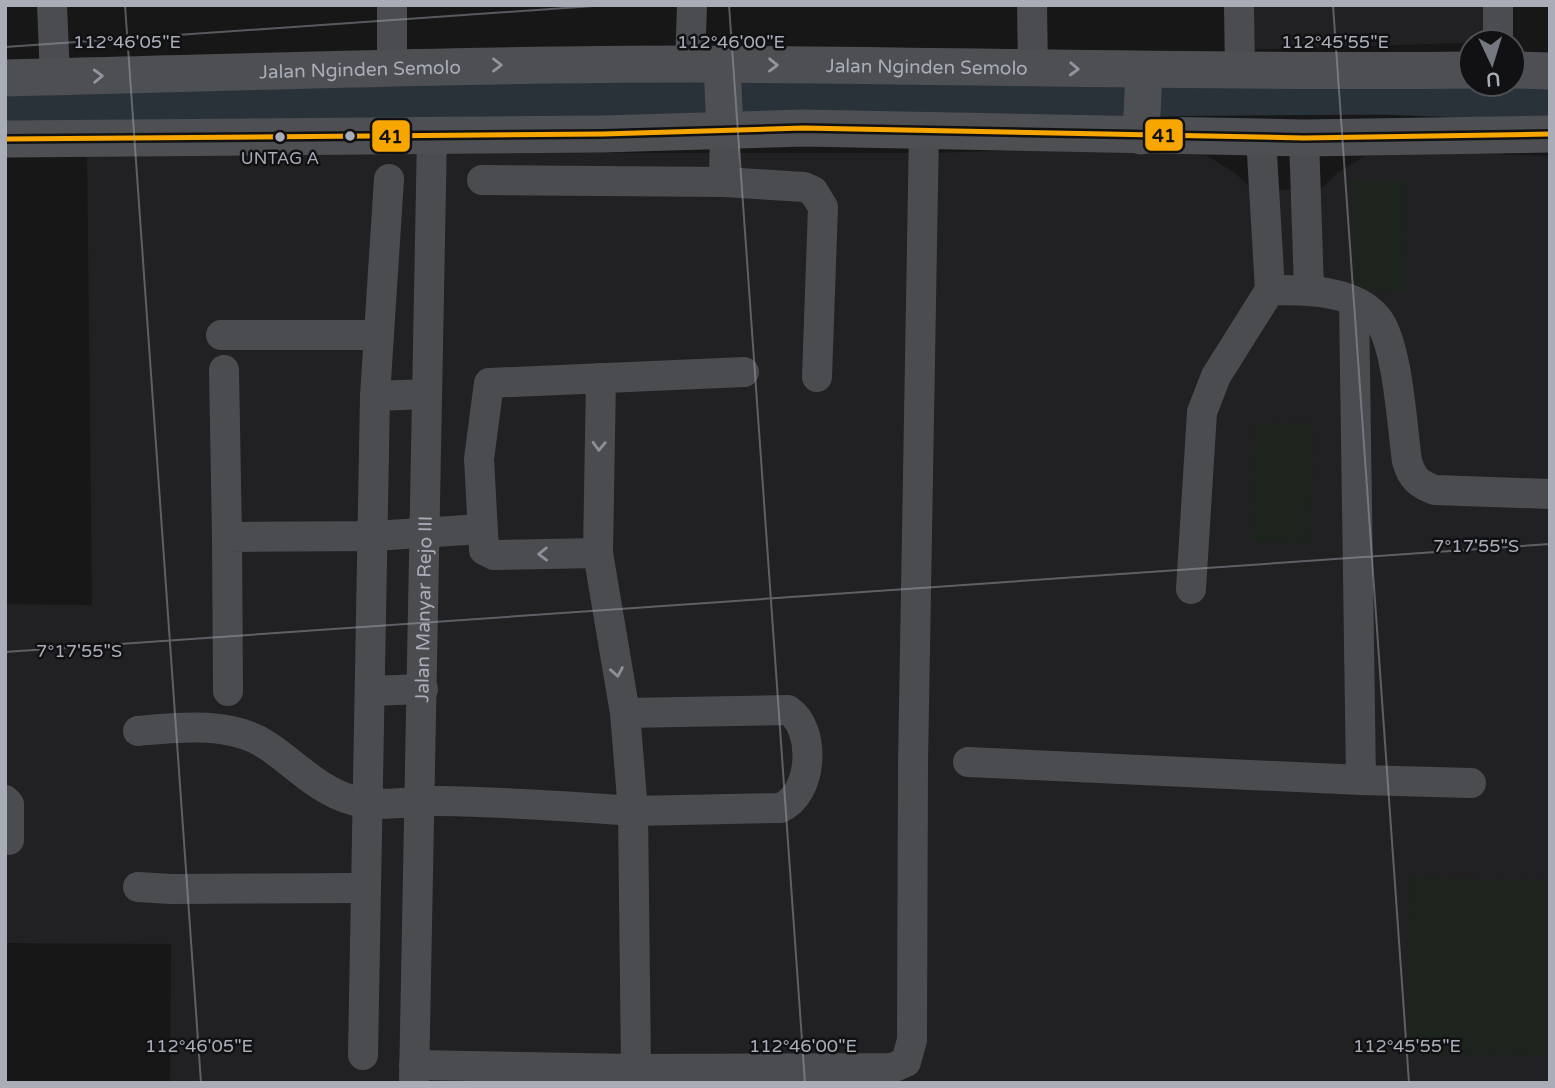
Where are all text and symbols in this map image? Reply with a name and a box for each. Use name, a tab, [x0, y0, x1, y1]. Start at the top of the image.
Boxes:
north arrow	[1457, 28, 1527, 98]
text: 112°46'05"E	[73, 31, 181, 53]
text: 112°46'00"E	[677, 31, 785, 53]
text: 112°45'55"E	[1281, 31, 1389, 53]
street label: Jalan Nginden Semolo	[826, 55, 1028, 80]
street label: Jalan Nginden Semolo	[259, 57, 461, 83]
one-way arrow	[492, 57, 503, 73]
one-way arrow	[769, 57, 779, 73]
one-way arrow	[1070, 61, 1080, 77]
text: U	[1485, 67, 1501, 90]
one-way arrow	[93, 68, 104, 83]
line badge: 41	[1144, 118, 1184, 152]
line badge: 41	[371, 119, 411, 153]
text: 41	[1152, 125, 1176, 147]
text: 41	[379, 126, 403, 148]
unlabelled marker	[343, 129, 357, 143]
marker: UNTAG A	[273, 130, 287, 144]
place label: UNTAG A	[241, 148, 319, 169]
one-way arrow	[592, 441, 607, 452]
street label: Jalan Manyar Rejo III	[411, 515, 437, 703]
text: 7°17'55"S	[1433, 535, 1519, 557]
one-way arrow	[537, 546, 548, 562]
text: 7°17'55"S	[36, 640, 122, 662]
one-way arrow	[609, 666, 624, 678]
text: 112°46'05"E	[145, 1035, 253, 1057]
text: 112°46'00"E	[749, 1035, 857, 1057]
text: 112°45'55"E	[1353, 1035, 1461, 1057]

